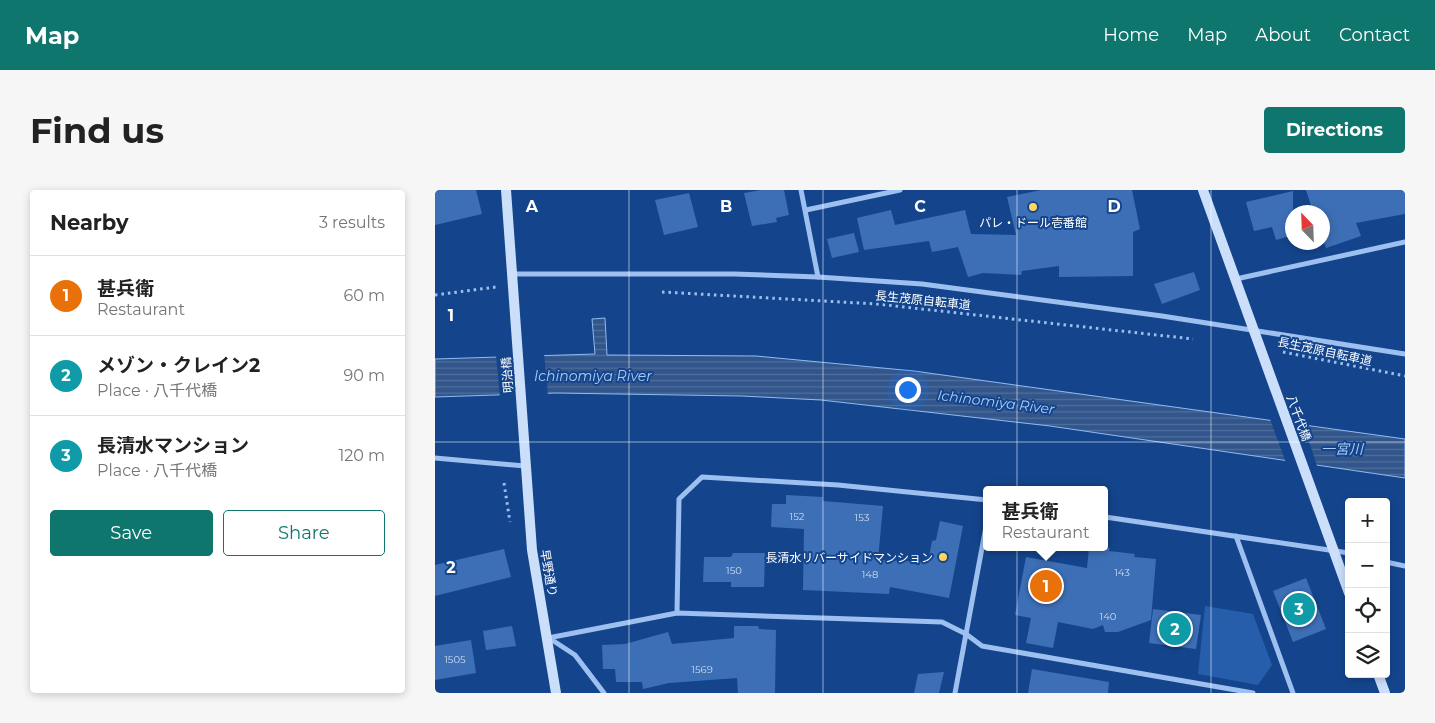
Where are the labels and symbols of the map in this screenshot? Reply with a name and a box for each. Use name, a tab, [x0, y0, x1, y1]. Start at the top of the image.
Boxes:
text: A	[525, 197, 539, 216]
text: B	[720, 197, 732, 216]
text: C	[914, 197, 926, 216]
text: D	[1107, 197, 1121, 216]
marker: パレ・ドール壱番館	[1027, 201, 1039, 213]
north arrow	[1285, 205, 1330, 250]
place label: パレ・ドール壱番館	[979, 215, 1087, 230]
street label: 長生茂原自転車道	[874, 288, 972, 312]
text: 1	[448, 306, 454, 325]
street label: 長生茂原自転車道	[1276, 334, 1374, 368]
street label: 明治橋	[498, 357, 516, 393]
water label: Ichinomiya River	[534, 367, 652, 385]
your location	[895, 377, 921, 403]
water label: Ichinomiya River	[936, 386, 1056, 418]
street label: 八千代橋	[1284, 393, 1314, 443]
water label: 一宮川	[1321, 440, 1365, 458]
house number: 152	[790, 510, 805, 523]
house number: 153	[855, 511, 870, 524]
street label: 早野通り	[537, 548, 561, 598]
place label: 長清水リバーサイドマンション	[765, 550, 933, 565]
marker: 長清水リバーサイドマンション	[937, 551, 949, 563]
text: 2	[446, 558, 456, 577]
house number: 150	[726, 564, 742, 577]
house number: 143	[1114, 566, 1130, 579]
pin: 1	[1030, 567, 1062, 605]
house number: 148	[862, 568, 878, 581]
pin: 3	[1283, 590, 1315, 628]
house number: 140	[1100, 610, 1117, 623]
pin: 2	[1159, 610, 1191, 648]
house number: 1505	[444, 653, 466, 666]
house number: 1569	[691, 663, 713, 676]

